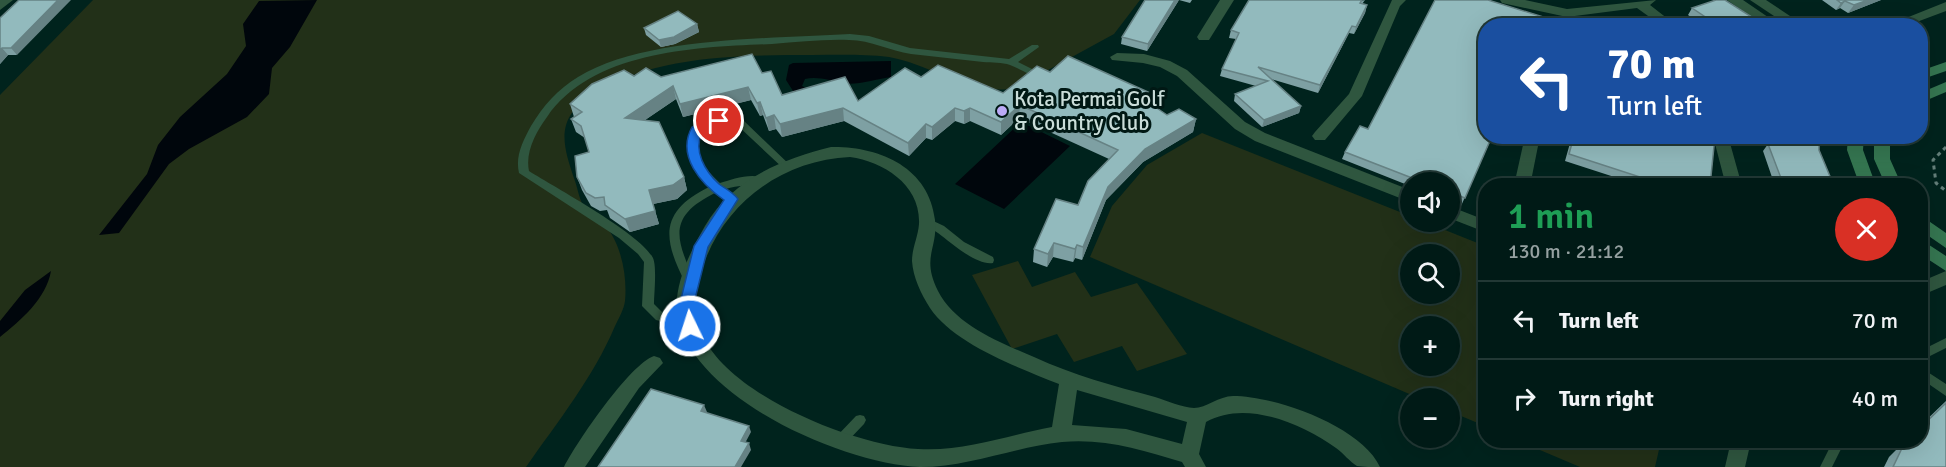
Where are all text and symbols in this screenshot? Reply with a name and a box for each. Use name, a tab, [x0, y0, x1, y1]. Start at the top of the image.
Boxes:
text: 70 m	[1607, 39, 1696, 90]
icon: left	[1508, 42, 1586, 120]
place label: Kota Permai Golf & Country Club	[1014, 86, 1165, 136]
text: Turn left	[1607, 90, 1702, 123]
pin	[693, 95, 744, 146]
icon: arrive	[702, 104, 735, 137]
marker: Kota Permai Golf & Country Club	[995, 104, 1009, 118]
map controls	[1400, 172, 1460, 448]
button: sound	[1400, 172, 1460, 232]
text: 1 min	[1508, 194, 1594, 239]
button: close	[1835, 198, 1898, 261]
text: 130 m · 21:12	[1508, 239, 1624, 264]
button: search	[1400, 244, 1460, 304]
position arrow	[658, 294, 722, 358]
icon: left	[1508, 304, 1541, 337]
text: Turn left	[1559, 307, 1639, 334]
text: 70 m	[1852, 307, 1898, 334]
button: +	[1400, 316, 1460, 376]
icon: right	[1508, 382, 1541, 415]
text: Turn right	[1559, 385, 1654, 412]
text: 40 m	[1852, 385, 1898, 412]
button: −	[1400, 388, 1460, 448]

